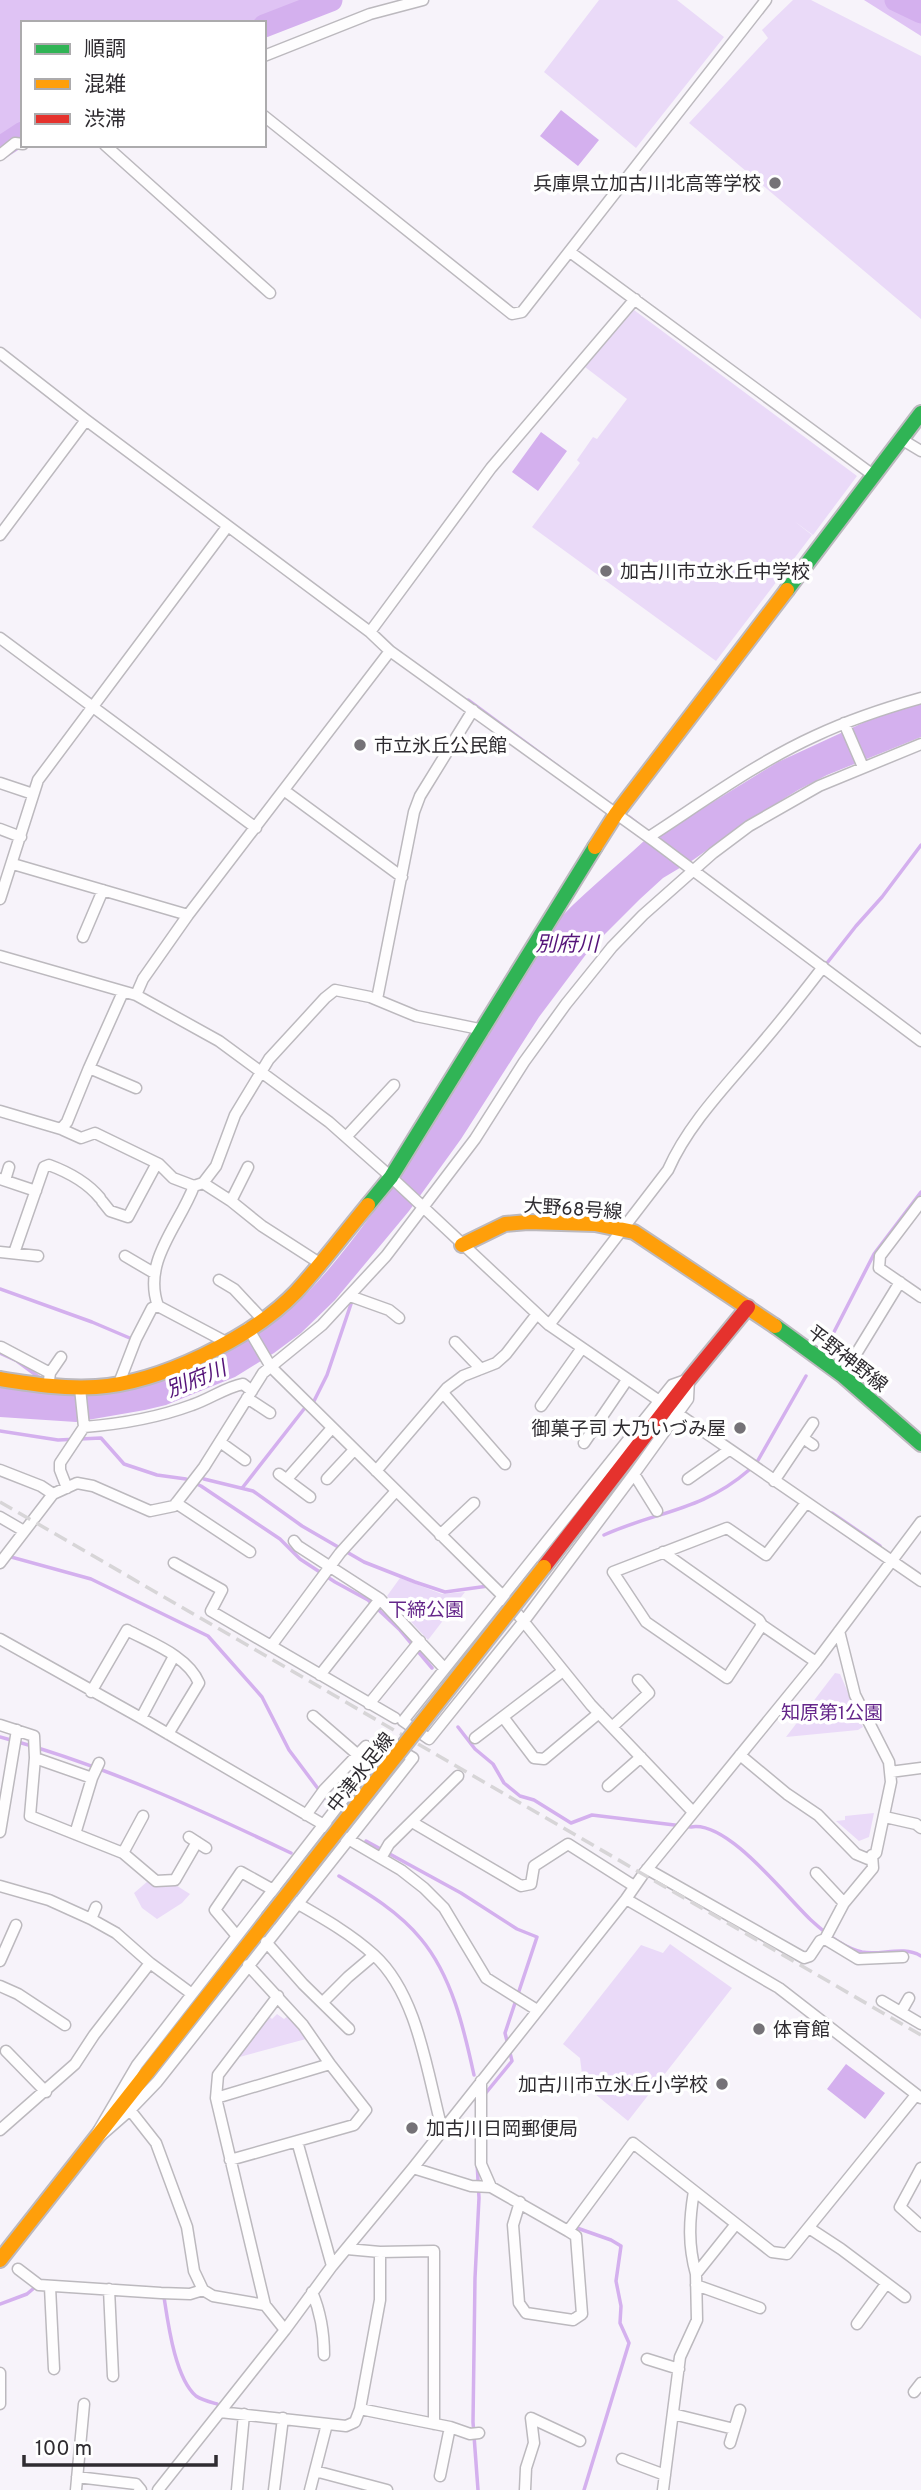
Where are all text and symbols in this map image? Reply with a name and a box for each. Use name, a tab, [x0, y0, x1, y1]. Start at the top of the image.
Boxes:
legend	[21, 21, 266, 147]
text: 順調	[84, 37, 126, 64]
text: 混雑	[84, 72, 126, 99]
text: 渋滞	[84, 107, 126, 134]
place label: 兵庫県立加古川北高等学校	[533, 173, 761, 197]
marker: 兵庫県立加古川北高等学校	[767, 175, 783, 191]
place label: 加古川市立氷丘中学校	[620, 561, 810, 585]
marker: 加古川市立氷丘中学校	[598, 563, 614, 579]
place label: 市立氷丘公民館	[374, 735, 507, 759]
marker: 市立氷丘公民館	[352, 737, 368, 753]
water label: 別府川	[536, 932, 600, 959]
street label: 大野68号線	[523, 1195, 623, 1225]
street label: 平野神野線	[802, 1321, 892, 1398]
water label: 別府川	[162, 1355, 233, 1405]
place label: 御菓子司 大乃いづみ屋	[532, 1418, 726, 1442]
marker: 御菓子司 大乃いづみ屋	[732, 1420, 748, 1436]
park label: 下締公園	[388, 1599, 464, 1623]
park label: 知原第1公園	[781, 1702, 883, 1726]
street label: 中津水足線	[323, 1728, 400, 1818]
place label: 体育館	[773, 2019, 830, 2043]
marker: 体育館	[751, 2021, 767, 2037]
place label: 加古川市立氷丘小学校	[518, 2074, 708, 2098]
marker: 加古川市立氷丘小学校	[714, 2076, 730, 2092]
place label: 加古川日岡郵便局	[426, 2118, 578, 2142]
marker: 加古川日岡郵便局	[404, 2120, 420, 2136]
scale bar	[24, 2424, 217, 2468]
text: 100 m	[35, 2436, 92, 2463]

